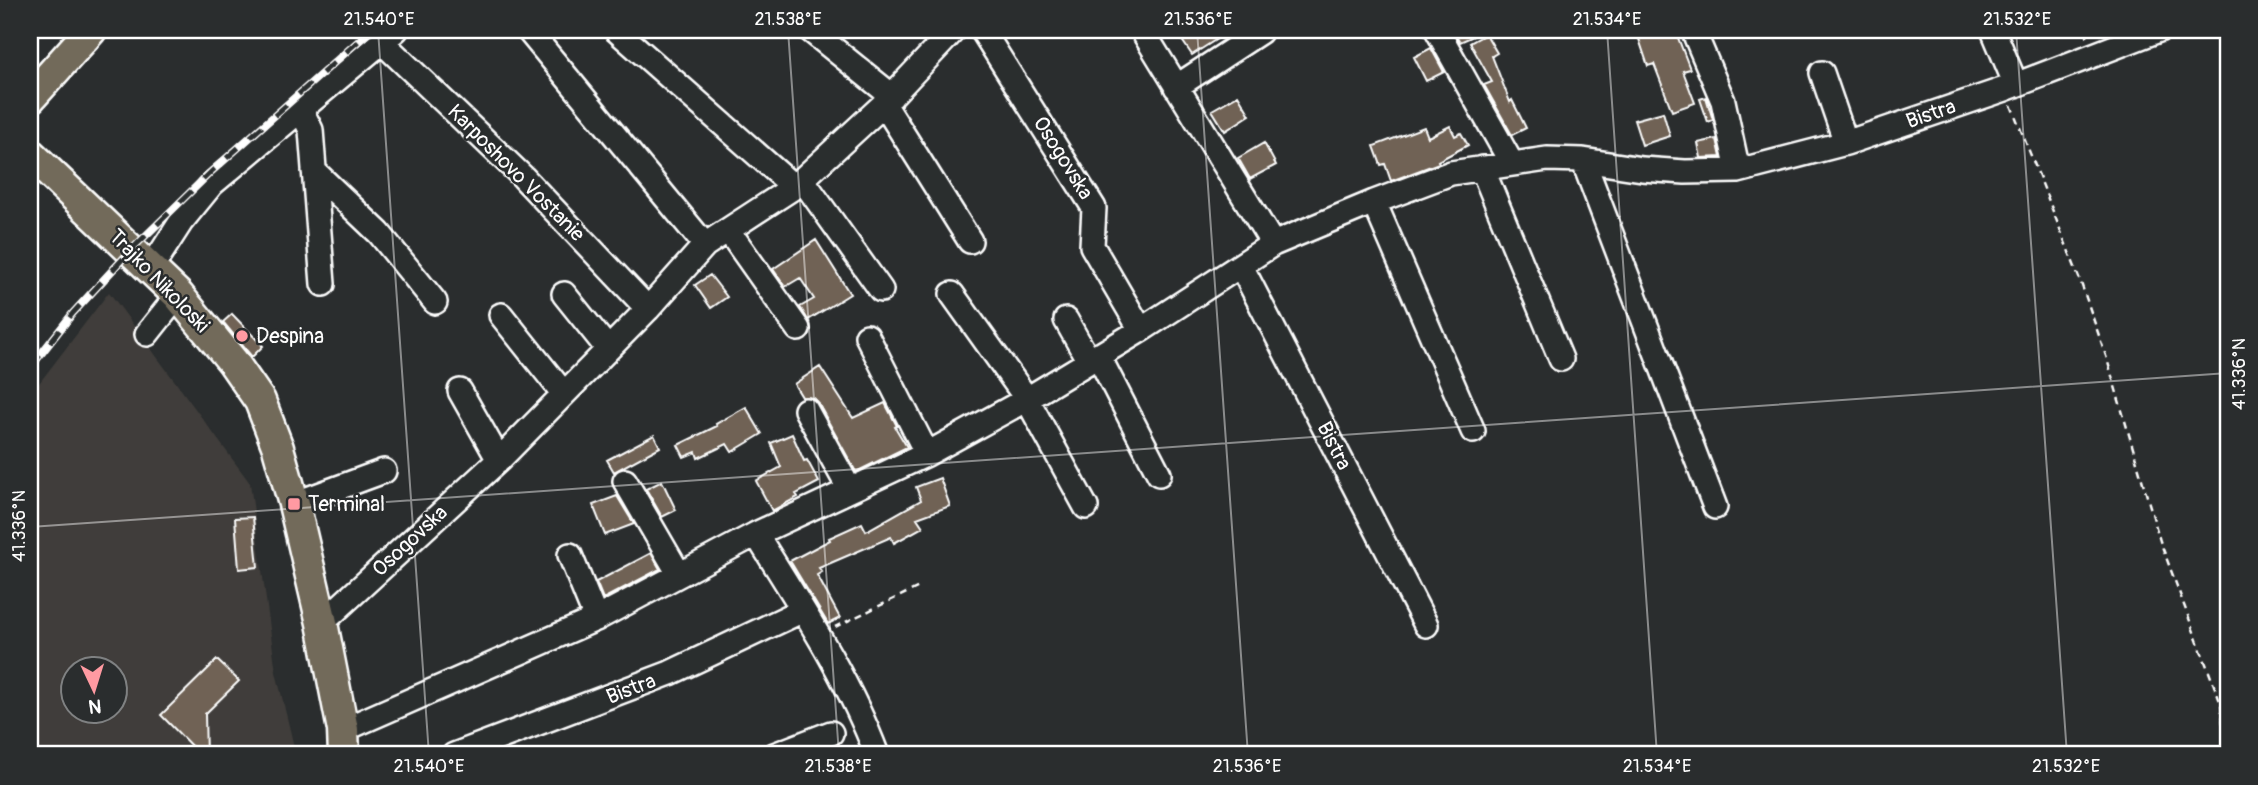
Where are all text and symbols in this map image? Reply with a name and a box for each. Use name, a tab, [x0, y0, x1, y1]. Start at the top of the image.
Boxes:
text: 21.540°E	[344, 8, 414, 31]
text: 21.538°E	[754, 8, 822, 31]
text: 21.536°E	[1164, 8, 1232, 31]
text: 21.534°E	[1573, 8, 1641, 31]
text: 21.532°E	[1983, 8, 2051, 31]
street label: Bistra	[1903, 93, 1959, 135]
street label: Karposhovo Vostanie	[441, 98, 591, 248]
street label: Osogovska	[1027, 111, 1099, 205]
street label: Trajko Nikoloski	[103, 223, 216, 339]
place label: Despina	[256, 323, 324, 350]
marker: Despina	[234, 328, 250, 344]
text: 41.336°N	[2228, 338, 2251, 410]
street label: Bistra	[1310, 417, 1358, 475]
text: 41.336°N	[8, 490, 31, 562]
place label: Terminal	[308, 491, 385, 518]
marker: Terminal	[286, 496, 302, 512]
street label: Osogovska	[367, 499, 453, 583]
north arrow	[60, 656, 130, 726]
street label: Bistra	[602, 667, 660, 711]
text: N	[88, 694, 102, 718]
text: 21.540°E	[394, 755, 464, 778]
text: 21.538°E	[804, 755, 872, 778]
text: 21.536°E	[1213, 755, 1281, 778]
text: 21.534°E	[1623, 755, 1691, 778]
text: 21.532°E	[2032, 755, 2100, 778]

